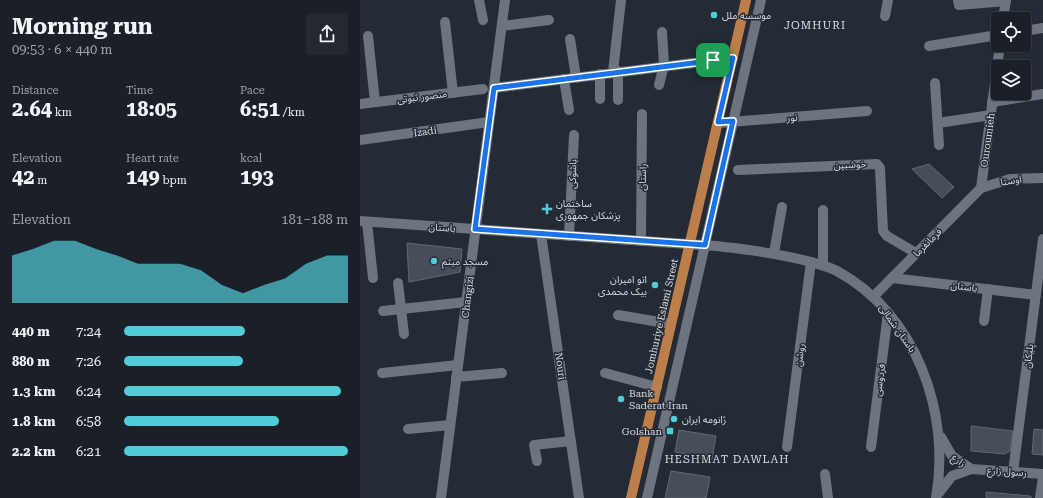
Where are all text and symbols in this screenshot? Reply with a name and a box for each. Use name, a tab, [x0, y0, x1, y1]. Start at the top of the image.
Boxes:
marker: موسسه ملل	[709, 10, 719, 20]
place label: موسسه ملل	[722, 10, 771, 22]
map controls	[991, 12, 1031, 100]
button: locate	[991, 12, 1031, 52]
button: share	[306, 13, 348, 55]
text: Morning run	[12, 14, 153, 39]
district label: JOMHURI	[784, 19, 846, 32]
text: 09:53 · 6 × 440 m	[12, 42, 112, 57]
pin	[696, 43, 730, 77]
icon: arrive	[702, 49, 724, 71]
button: layers	[991, 60, 1031, 100]
text: Distance	[12, 84, 59, 97]
text: Time	[126, 84, 153, 97]
text: Pace	[240, 84, 265, 97]
street label: منصور ثبوتی	[396, 88, 448, 106]
text: 2.64	[12, 97, 52, 121]
text: 18:05	[126, 97, 177, 121]
text: 6:51	[240, 97, 280, 121]
text: km	[52, 106, 72, 119]
text: /km	[280, 106, 305, 119]
street label: نور	[785, 112, 798, 125]
street label: Ouroumieh	[978, 112, 997, 168]
street label: Izadi	[413, 124, 437, 139]
text: Elevation	[12, 152, 62, 165]
text: Heart rate	[126, 152, 179, 165]
text: kcal	[240, 152, 262, 165]
street label: خوشبین	[833, 158, 867, 172]
street label: باشوکی	[566, 159, 580, 189]
street label: راستان	[637, 163, 649, 191]
text: 42	[12, 165, 34, 189]
text: 149	[126, 165, 160, 189]
text: 193	[240, 165, 274, 189]
street label: اوستا	[1000, 173, 1023, 189]
text: m	[34, 174, 47, 187]
text: bpm	[160, 174, 187, 187]
place label: ساختمان پزشکان جمهوری	[556, 198, 621, 222]
marker: ساختمان پزشکان جمهوری	[541, 203, 553, 215]
text: Elevation	[12, 212, 71, 227]
text: 181–188 m	[281, 212, 348, 227]
street label: باستان	[428, 221, 456, 234]
street label: فرمانفرما	[911, 226, 945, 260]
marker: مسجد میثم	[429, 256, 439, 266]
place label: مسجد میثم	[442, 256, 488, 269]
street label: Jomhuriye Eslami Street	[643, 257, 680, 375]
place label: اتو امیران بیک محمدی	[598, 274, 647, 297]
street label: Changizi	[459, 275, 476, 319]
street label: باستان	[950, 279, 978, 294]
marker: اتو امیران بیک محمدی	[650, 280, 660, 290]
street label: باستان شمالی	[877, 302, 918, 355]
text: 440 m	[12, 324, 50, 339]
text: 7:24	[76, 324, 101, 339]
street label: روشن	[793, 343, 807, 367]
street label: پلیکان	[1022, 343, 1037, 369]
street label: Nouri	[553, 352, 568, 380]
text: 880 m	[12, 354, 50, 369]
text: 7:26	[76, 354, 101, 369]
street label: فردوسی	[872, 363, 888, 397]
text: 1.3 km	[12, 384, 55, 399]
text: 6:24	[76, 384, 101, 399]
place label: Bank Saderat Iran	[629, 388, 688, 411]
marker: Bank Saderat Iran	[616, 394, 626, 404]
text: 1.8 km	[12, 414, 55, 429]
text: 6:58	[76, 414, 101, 429]
marker: ژانومه ایران	[669, 414, 679, 424]
place label: ژانومه ایران	[682, 414, 726, 426]
place label: Golshan	[622, 426, 663, 437]
marker: Golshan	[665, 426, 675, 436]
text: 2.2 km	[12, 444, 55, 459]
text: 6:21	[76, 444, 101, 459]
street label: زارع	[948, 452, 968, 471]
district label: HESHMAT DAWLAH	[665, 453, 789, 466]
street label: رسول زارع	[987, 465, 1028, 480]

